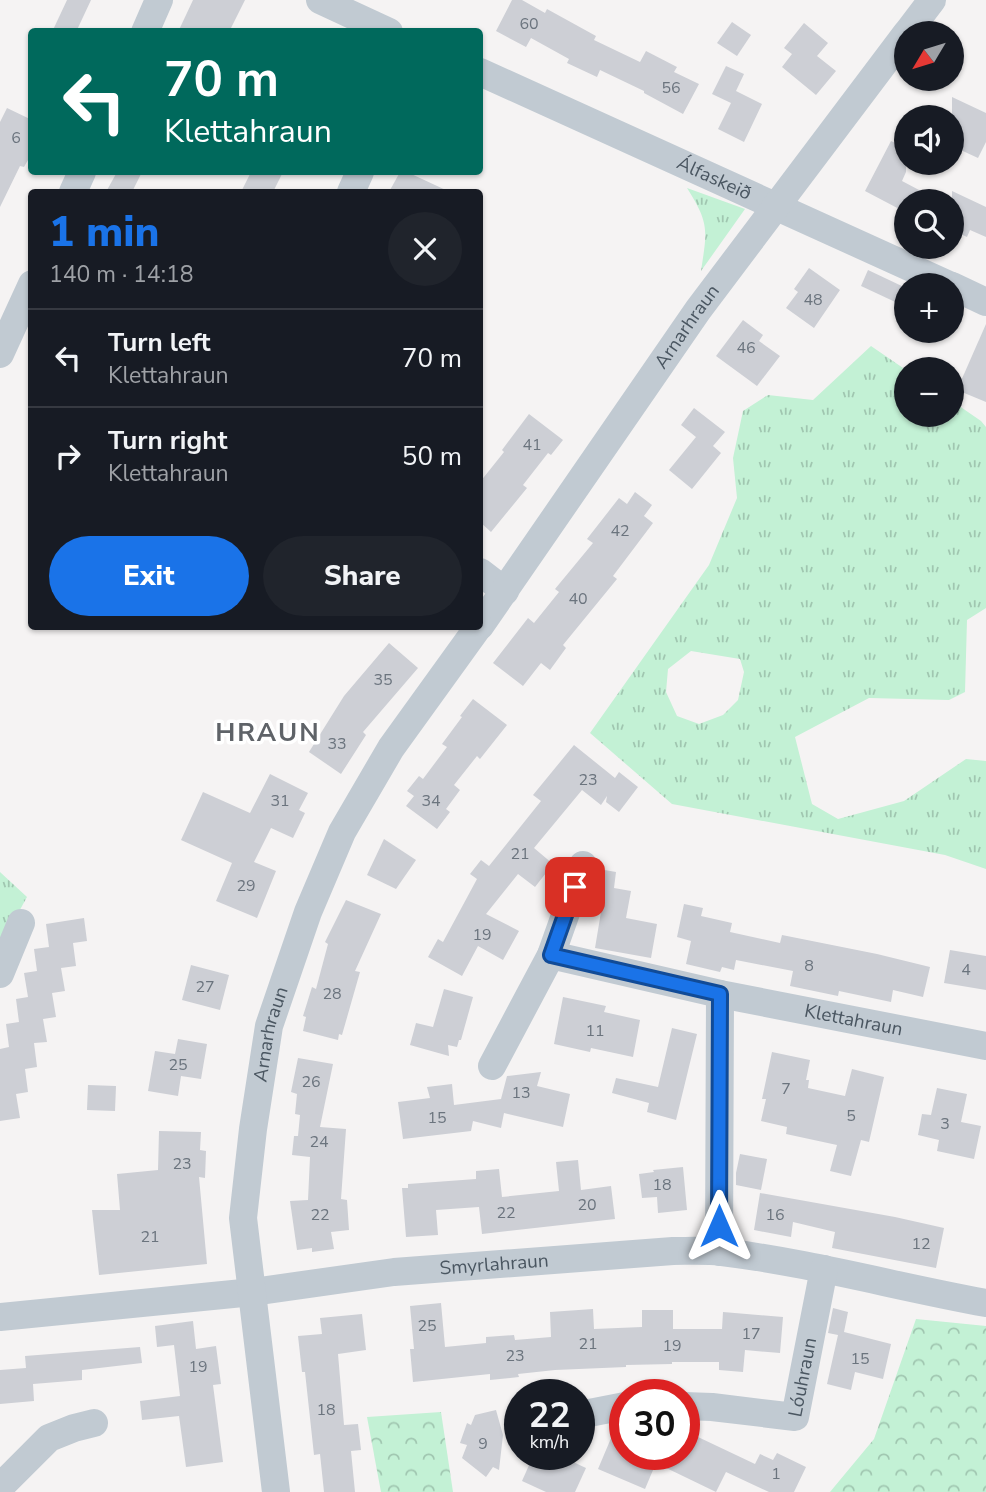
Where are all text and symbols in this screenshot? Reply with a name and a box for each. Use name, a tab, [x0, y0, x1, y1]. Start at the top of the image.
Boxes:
house number: 60	[519, 13, 539, 35]
north arrow	[894, 21, 964, 91]
map controls	[894, 21, 964, 427]
text: 70 m	[164, 46, 279, 113]
icon: left	[49, 56, 140, 147]
house number: 56	[661, 77, 681, 99]
button: sound	[894, 105, 964, 175]
text: Klettahraun	[164, 110, 332, 153]
house number: 6	[11, 127, 21, 149]
street label: Álfaskeið	[673, 150, 755, 206]
button: search	[894, 189, 964, 259]
text: 1 min	[49, 204, 159, 261]
button: close	[388, 212, 462, 286]
text: 140 m · 14:18	[49, 259, 194, 290]
button: +	[894, 273, 964, 343]
street label: Arnarhraun	[648, 279, 726, 374]
house number: 48	[803, 289, 823, 311]
text: Turn left	[108, 325, 211, 360]
house number: 46	[736, 337, 756, 359]
icon: left	[49, 339, 87, 377]
text: 70 m	[402, 341, 462, 376]
button: −	[894, 357, 964, 427]
text: Klettahraun	[108, 360, 229, 391]
text: Turn right	[108, 423, 227, 458]
house number: 41	[522, 434, 542, 456]
icon: right	[49, 437, 87, 475]
text: 50 m	[402, 439, 462, 474]
text: Klettahraun	[108, 458, 229, 489]
house number: 42	[610, 520, 630, 542]
button: Exit	[49, 536, 249, 616]
button: Share	[263, 536, 462, 616]
house number: 40	[568, 588, 588, 610]
house number: 35	[373, 669, 393, 691]
district label: HRAUN	[215, 715, 321, 750]
house number: 33	[327, 733, 347, 755]
house number: 23	[578, 769, 598, 791]
house number: 31	[270, 790, 290, 812]
house number: 34	[421, 790, 441, 812]
house number: 21	[510, 843, 530, 865]
pin	[545, 857, 605, 917]
icon: arrive	[556, 868, 594, 906]
house number: 29	[236, 875, 256, 897]
house number: 19	[472, 924, 492, 946]
house number: 8	[804, 955, 814, 977]
house number: 4	[961, 959, 971, 981]
house number: 27	[195, 976, 215, 998]
street label: Arnarhraun	[247, 983, 295, 1084]
house number: 28	[322, 983, 342, 1005]
street label: Klettahraun	[802, 998, 905, 1042]
house number: 11	[585, 1020, 605, 1042]
house number: 25	[168, 1054, 188, 1076]
house number: 26	[301, 1071, 321, 1093]
house number: 7	[781, 1078, 791, 1100]
house number: 13	[511, 1082, 531, 1104]
house number: 5	[846, 1105, 856, 1127]
house number: 15	[427, 1107, 447, 1129]
house number: 3	[940, 1113, 950, 1135]
house number: 24	[309, 1131, 329, 1153]
house number: 23	[172, 1153, 192, 1175]
house number: 18	[652, 1174, 672, 1196]
position arrow	[682, 1189, 756, 1263]
house number: 20	[577, 1194, 597, 1216]
house number: 22	[496, 1202, 516, 1224]
house number: 22	[310, 1204, 330, 1226]
house number: 16	[765, 1204, 785, 1226]
house number: 21	[140, 1226, 160, 1248]
house number: 12	[911, 1233, 931, 1255]
street label: Smyrlahraun	[439, 1247, 550, 1282]
house number: 25	[417, 1315, 437, 1337]
house number: 17	[741, 1323, 761, 1345]
house number: 21	[578, 1333, 598, 1355]
house number: 19	[662, 1335, 682, 1357]
street label: Lóuhraun	[782, 1335, 823, 1419]
house number: 23	[505, 1345, 525, 1367]
house number: 15	[850, 1348, 870, 1370]
house number: 19	[188, 1356, 208, 1378]
speed limit sign: 30	[609, 1379, 700, 1470]
text: 22	[528, 1392, 571, 1439]
house number: 18	[316, 1399, 336, 1421]
text: km/h	[530, 1430, 569, 1454]
house number: 9	[478, 1433, 488, 1455]
house number: 1	[771, 1463, 781, 1485]

